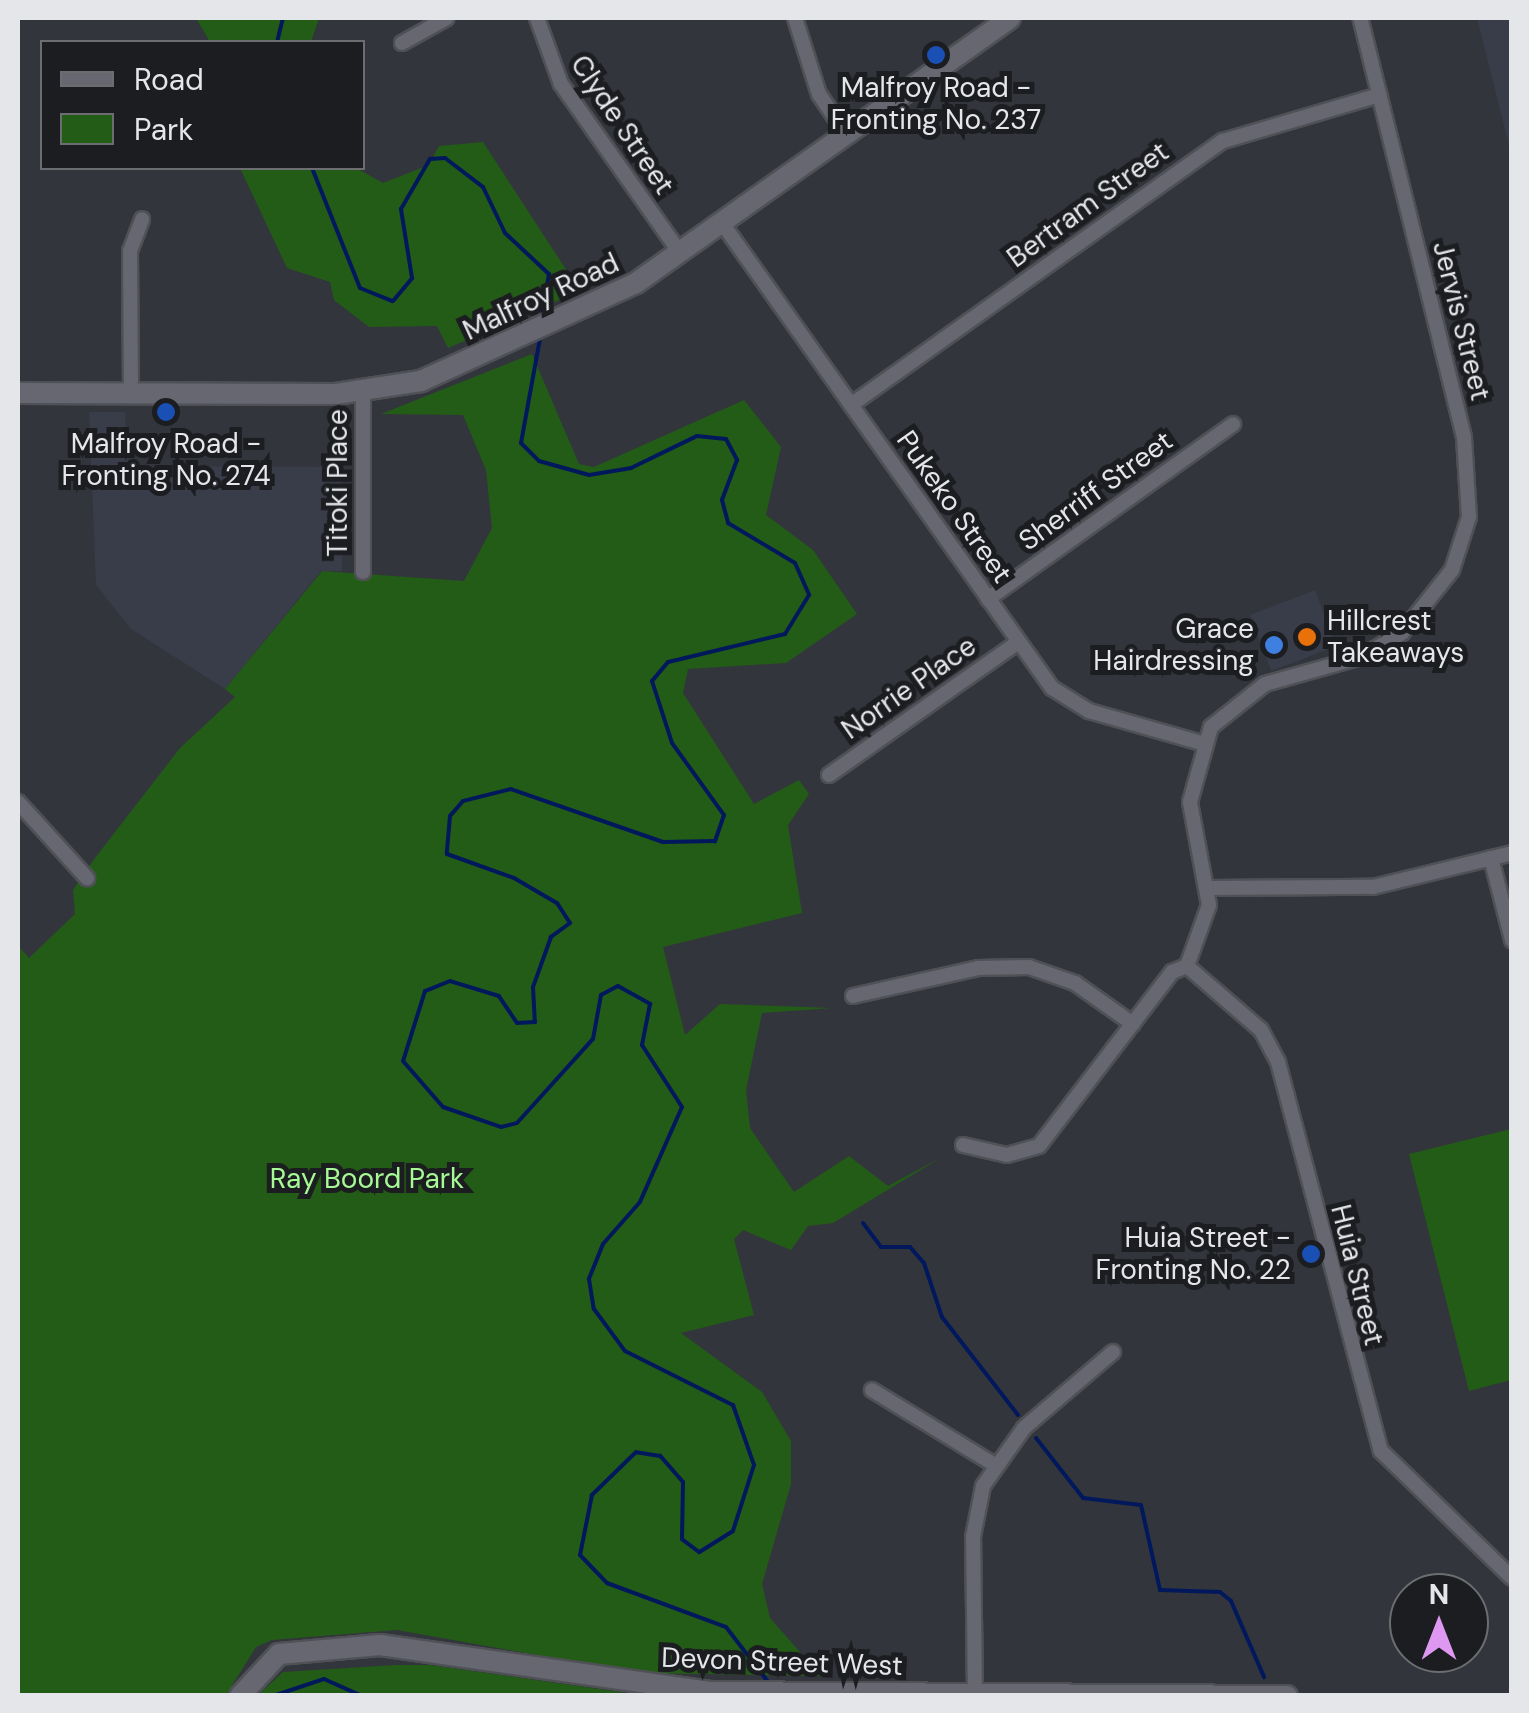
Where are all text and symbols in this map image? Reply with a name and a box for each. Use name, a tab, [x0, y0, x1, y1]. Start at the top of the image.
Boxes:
legend	[40, 40, 365, 170]
marker: Malfroy Road - Fronting No. 237	[925, 44, 947, 66]
street label: Clyde Street	[563, 49, 681, 201]
text: Road	[134, 60, 204, 99]
place label: Malfroy Road - Fronting No. 237	[831, 71, 1041, 137]
text: Park	[134, 110, 193, 149]
street label: Bertram Street	[1001, 135, 1175, 275]
street label: Jervis Street	[1425, 238, 1497, 404]
street label: Malfroy Road	[458, 246, 624, 348]
marker: Malfroy Road - Fronting No. 274	[155, 401, 177, 423]
street label: Titoki Place	[321, 409, 355, 557]
street label: Sherriff Street	[1013, 424, 1179, 558]
street label: Pukeko Street	[889, 425, 1019, 589]
place label: Malfroy Road - Fronting No. 274	[61, 427, 271, 493]
place label: Hillcrest Takeaways	[1327, 604, 1464, 670]
place label: Grace Hairdressing	[1093, 612, 1254, 678]
marker: Hillcrest Takeaways	[1296, 626, 1318, 648]
street label: Norrie Place	[835, 629, 983, 747]
marker: Grace Hairdressing	[1263, 634, 1285, 656]
park label: Ray Boord Park	[270, 1162, 464, 1196]
street label: Huia Street	[1323, 1201, 1391, 1349]
place label: Huia Street - Fronting No. 22	[1095, 1221, 1291, 1287]
marker: Huia Street - Fronting No. 22	[1300, 1243, 1322, 1265]
north arrow	[1389, 1573, 1489, 1673]
text: N	[1429, 1576, 1449, 1613]
street label: Devon Street West	[661, 1641, 903, 1683]

